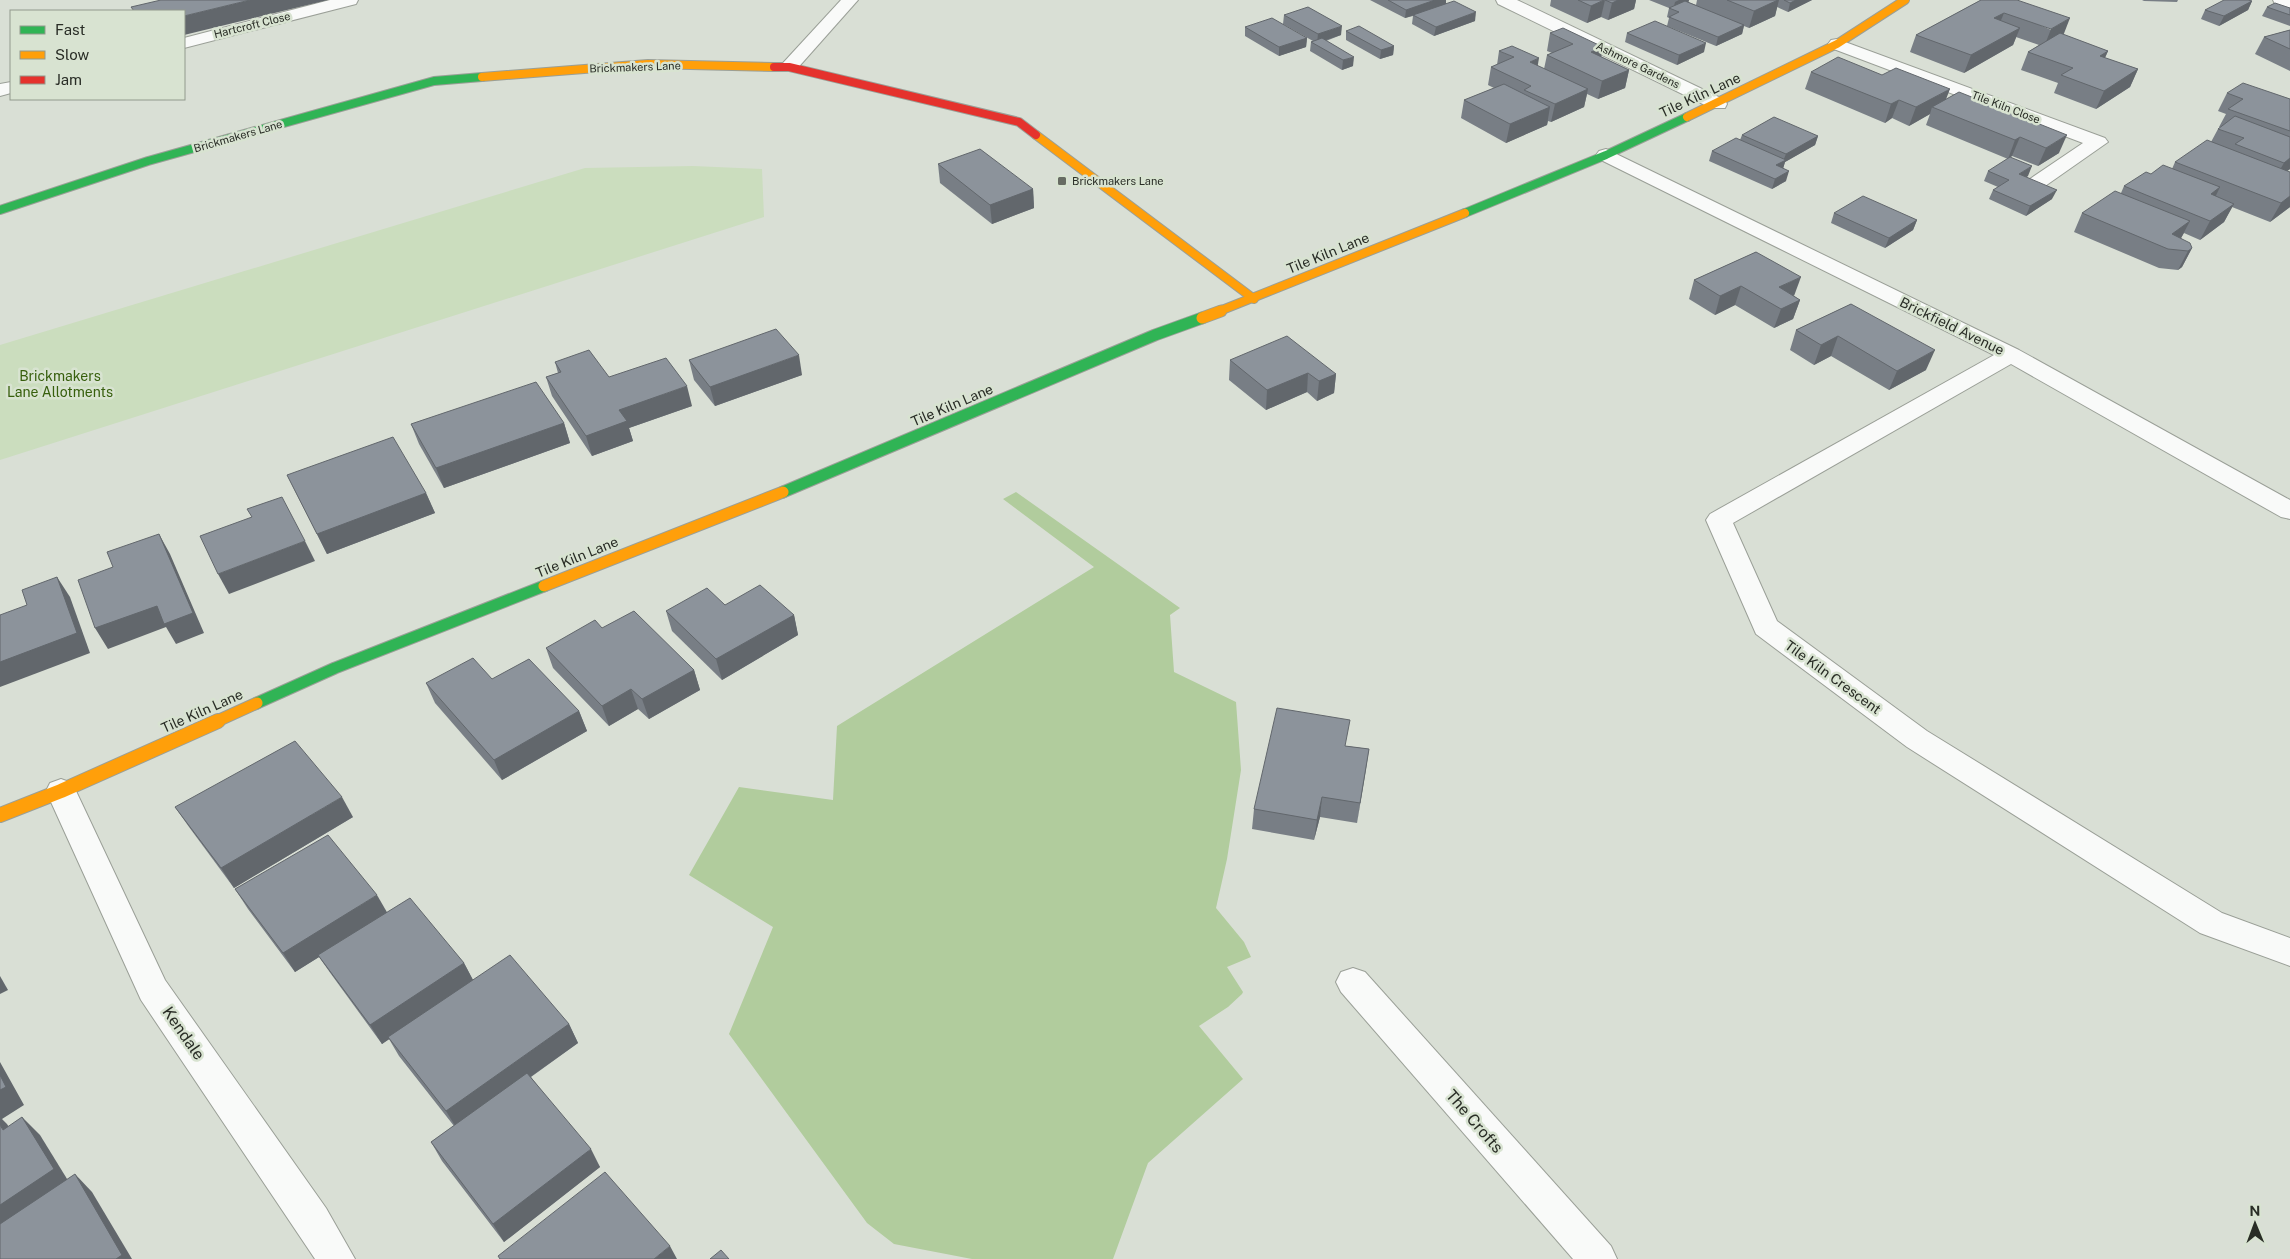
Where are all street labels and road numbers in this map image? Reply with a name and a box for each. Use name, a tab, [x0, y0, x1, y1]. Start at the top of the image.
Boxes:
street label: Hartcroft Close	[212, 10, 292, 40]
street label: Ashmore Gardens	[1594, 40, 1682, 91]
street label: Brickmakers Lane	[589, 59, 681, 75]
street label: Tile Kiln Lane	[1657, 69, 1743, 121]
street label: Tile Kiln Close	[1970, 88, 2042, 126]
street label: Brickmakers Lane	[192, 118, 284, 154]
street label: Tile Kiln Lane	[1284, 229, 1372, 277]
street label: Brickfield Avenue	[1897, 294, 2007, 358]
street label: Tile Kiln Lane	[909, 381, 995, 429]
street label: Tile Kiln Lane	[533, 533, 621, 581]
street label: Tile Kiln Crescent	[1782, 637, 1884, 717]
street label: Tile Kiln Lane	[159, 686, 245, 736]
street label: Kendale	[158, 1003, 209, 1064]
street label: The Crofts	[1442, 1086, 1507, 1157]

